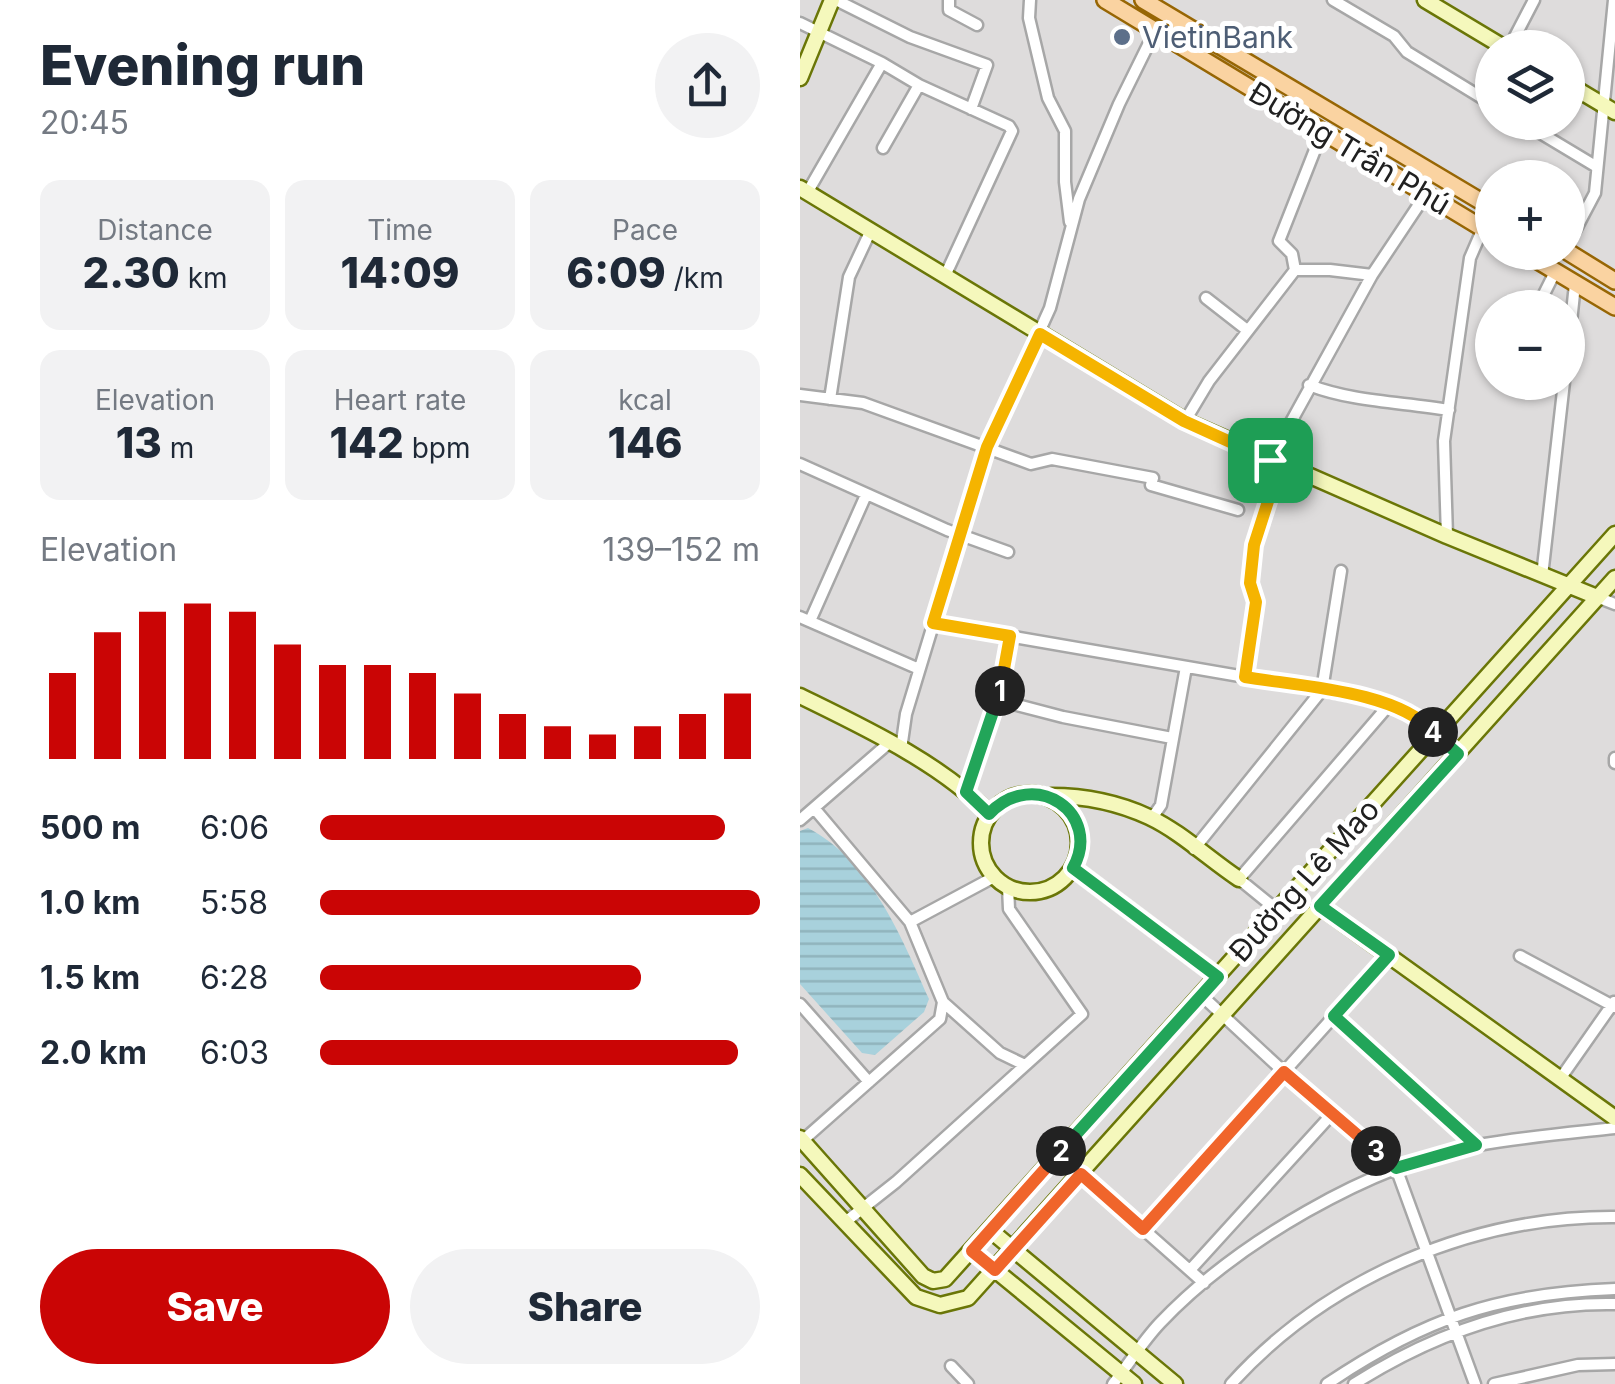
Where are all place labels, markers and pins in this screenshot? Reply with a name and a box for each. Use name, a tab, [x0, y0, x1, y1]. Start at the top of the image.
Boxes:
place label: VietinBank	[1142, 19, 1293, 55]
marker: VietinBank	[1111, 26, 1133, 48]
pin	[1228, 418, 1313, 503]
pin: 1	[975, 666, 1025, 716]
pin: 4	[1408, 707, 1458, 757]
pin: 2	[1036, 1126, 1086, 1176]
pin: 3	[1351, 1126, 1401, 1176]

